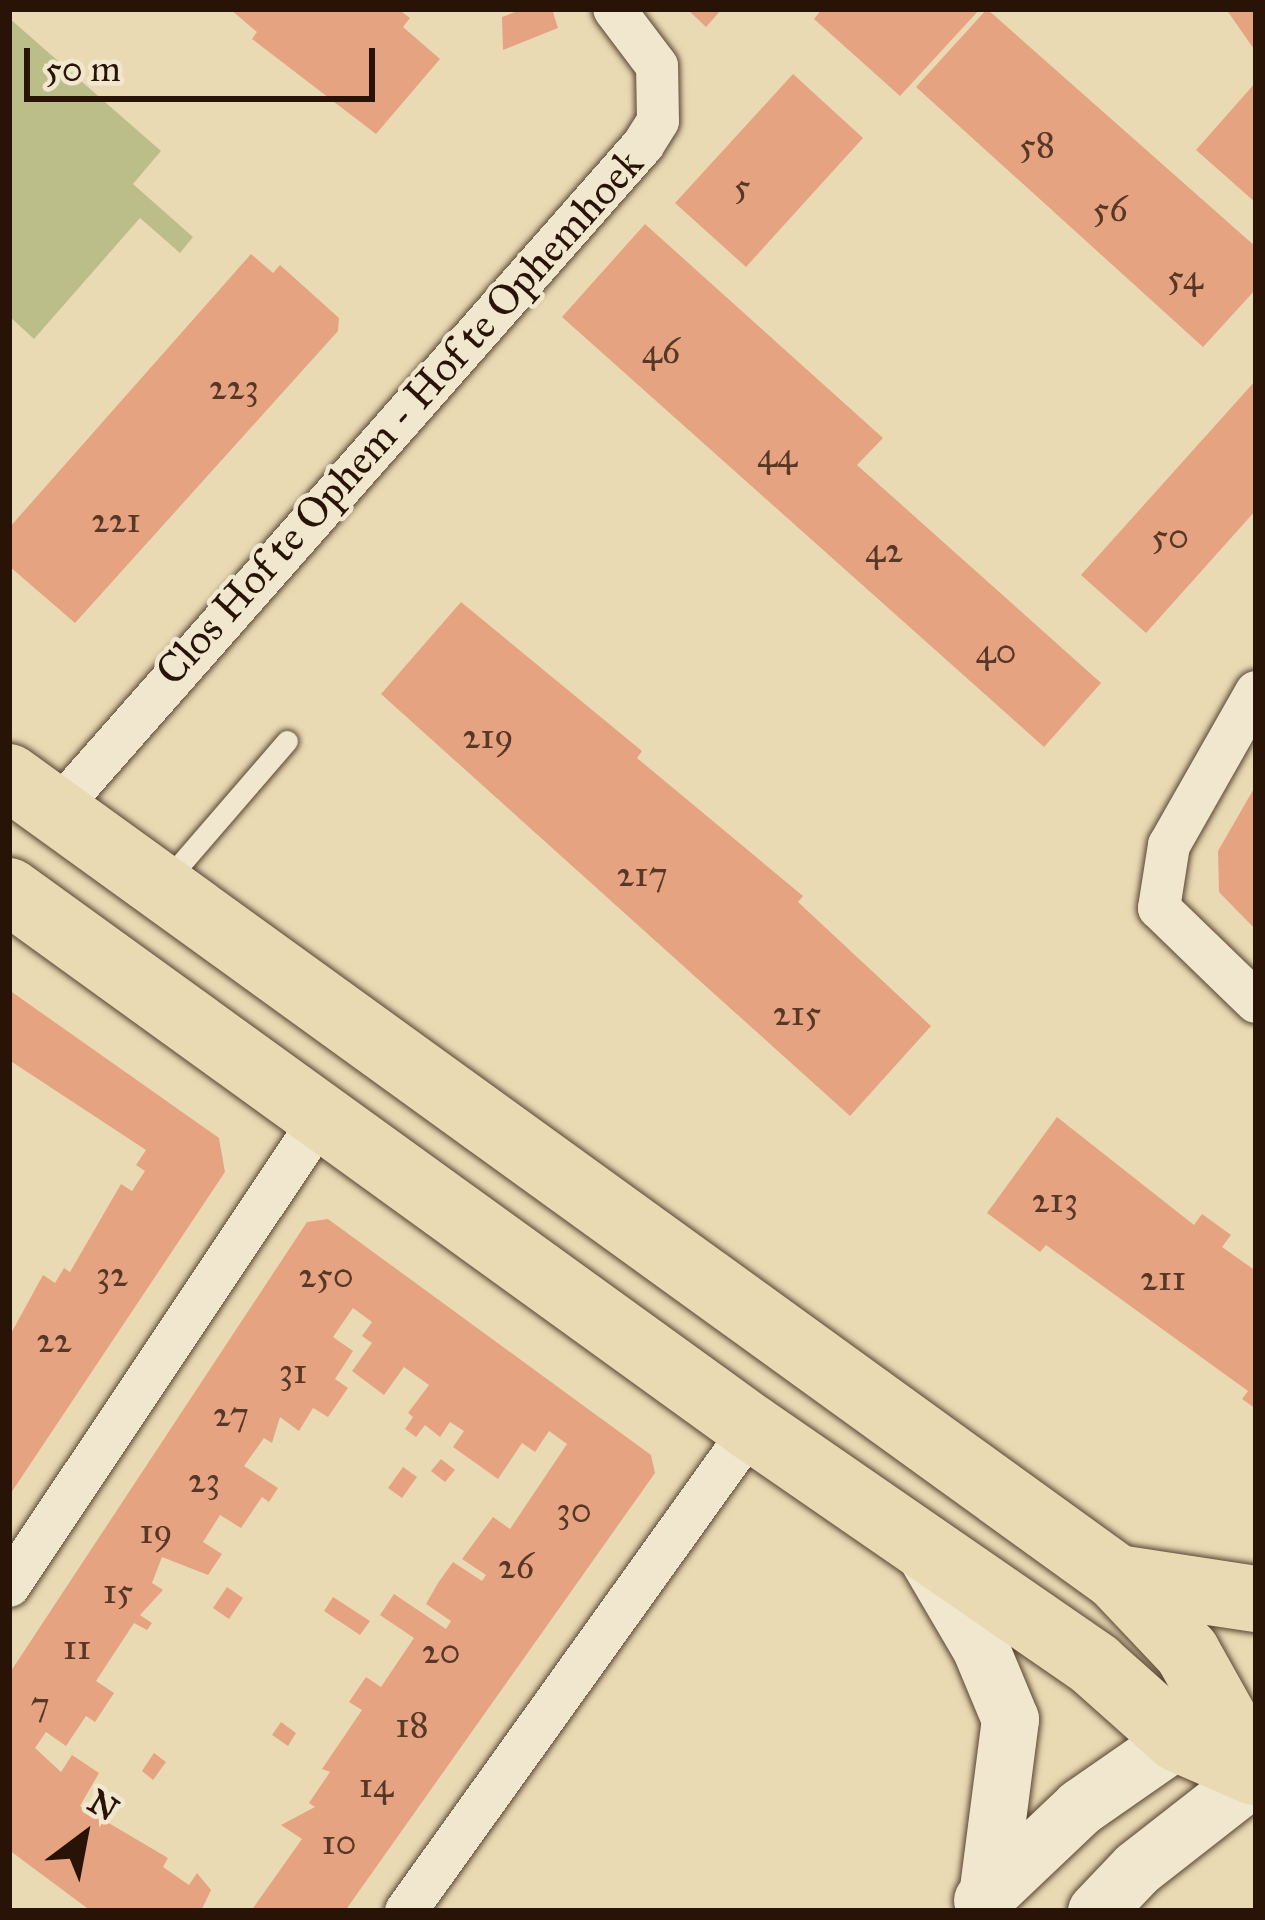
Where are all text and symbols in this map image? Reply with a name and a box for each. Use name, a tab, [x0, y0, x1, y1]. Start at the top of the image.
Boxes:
scale bar	[30, 24, 381, 98]
text: 50 m	[45, 47, 121, 91]
house number: 58	[1019, 124, 1055, 168]
street label: Clos Hof te Ophem - Hof te Ophemhoek	[145, 139, 653, 695]
house number: 5	[734, 165, 750, 209]
house number: 56	[1092, 188, 1128, 232]
house number: 54	[1167, 256, 1203, 300]
house number: 46	[642, 330, 680, 374]
house number: 223	[209, 366, 259, 410]
house number: 44	[757, 434, 797, 478]
house number: 221	[91, 499, 141, 543]
house number: 50	[1151, 515, 1189, 559]
house number: 42	[865, 529, 903, 573]
house number: 40	[975, 630, 1017, 674]
house number: 219	[462, 715, 514, 759]
house number: 217	[616, 853, 668, 897]
house number: 215	[773, 992, 821, 1036]
house number: 213	[1032, 1179, 1078, 1223]
house number: 32	[96, 1253, 128, 1297]
house number: 250	[298, 1254, 354, 1298]
house number: 211	[1140, 1257, 1186, 1301]
house number: 22	[36, 1319, 72, 1363]
house number: 31	[279, 1350, 307, 1394]
house number: 27	[213, 1393, 249, 1437]
house number: 23	[188, 1459, 220, 1503]
house number: 30	[556, 1489, 592, 1533]
house number: 19	[139, 1510, 173, 1554]
house number: 26	[498, 1545, 534, 1589]
house number: 15	[103, 1570, 133, 1614]
house number: 11	[63, 1626, 91, 1670]
house number: 20	[422, 1630, 460, 1674]
house number: 7	[30, 1683, 50, 1727]
house number: 18	[395, 1704, 429, 1748]
house number: 14	[359, 1764, 393, 1808]
north arrow	[24, 1776, 144, 1896]
text: N	[81, 1781, 126, 1830]
house number: 10	[321, 1821, 357, 1865]

